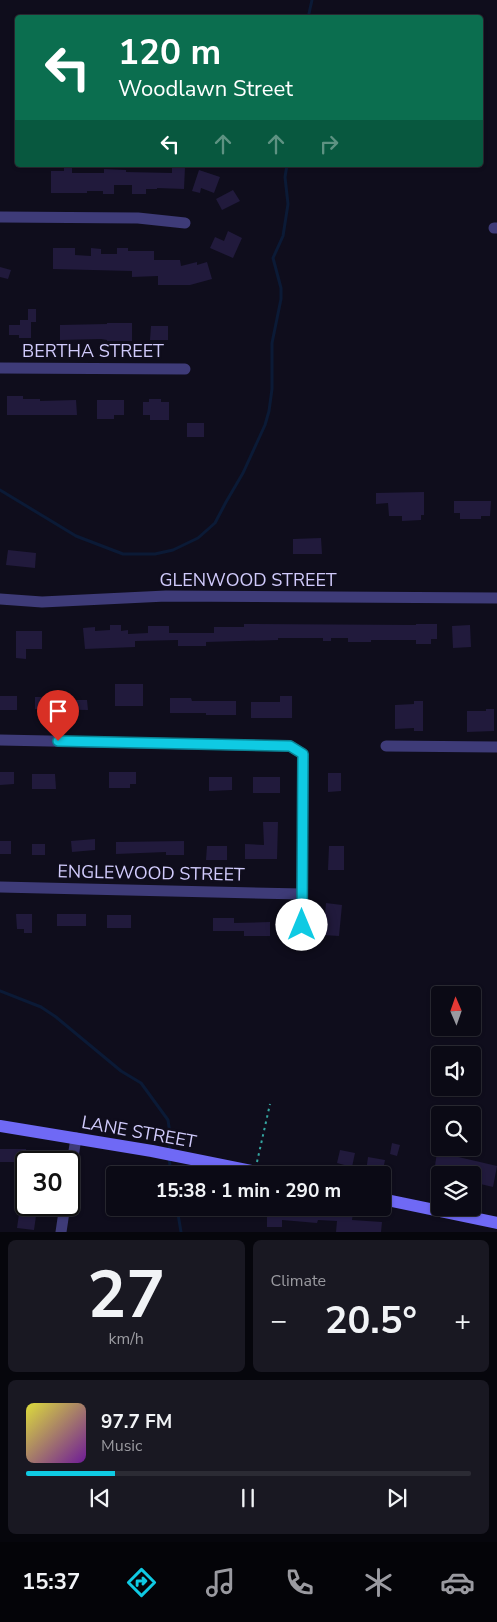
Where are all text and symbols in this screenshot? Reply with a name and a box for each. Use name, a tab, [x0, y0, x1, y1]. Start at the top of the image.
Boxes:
text: 120 m	[118, 29, 221, 76]
icon: left	[35, 35, 100, 100]
text: Woodlawn Street	[118, 74, 293, 104]
icon: left	[156, 130, 184, 158]
icon: ahead	[209, 130, 237, 158]
icon: ahead	[262, 130, 290, 158]
icon: right	[315, 130, 343, 158]
street label: BERTHA STREET	[22, 339, 164, 363]
street label: GLENWOOD STREET	[159, 568, 337, 592]
pin	[37, 690, 79, 741]
icon: arrive	[44, 697, 72, 725]
street label: ENGLEWOOD STREET	[57, 859, 245, 887]
position arrow	[275, 898, 327, 950]
north arrow	[431, 986, 481, 1036]
map controls	[431, 986, 481, 1216]
button: sound	[431, 1046, 481, 1096]
button: search	[431, 1106, 481, 1156]
street label: LANE STREET	[80, 1110, 198, 1154]
speed limit sign: 30	[15, 1151, 80, 1216]
button: layers	[431, 1166, 481, 1216]
text: 15:38 · 1 min · 290 m	[156, 1178, 341, 1204]
text: 27	[87, 1251, 165, 1340]
text: Climate	[271, 1270, 326, 1292]
text: 20.5°	[325, 1295, 417, 1346]
text: −	[271, 1302, 287, 1340]
text: +	[454, 1302, 471, 1340]
text: km/h	[109, 1328, 144, 1350]
text: 97.7 FM	[101, 1409, 172, 1435]
text: Music	[101, 1435, 142, 1457]
icon: previous	[86, 1484, 114, 1512]
icon: pause	[234, 1484, 262, 1512]
icon: next	[383, 1484, 411, 1512]
icon: directions	[124, 1565, 159, 1600]
icon: music	[203, 1565, 238, 1600]
icon: phone	[282, 1565, 317, 1600]
icon: climate	[361, 1565, 396, 1600]
icon: car	[440, 1565, 475, 1600]
text: 15:37	[22, 1567, 80, 1597]

